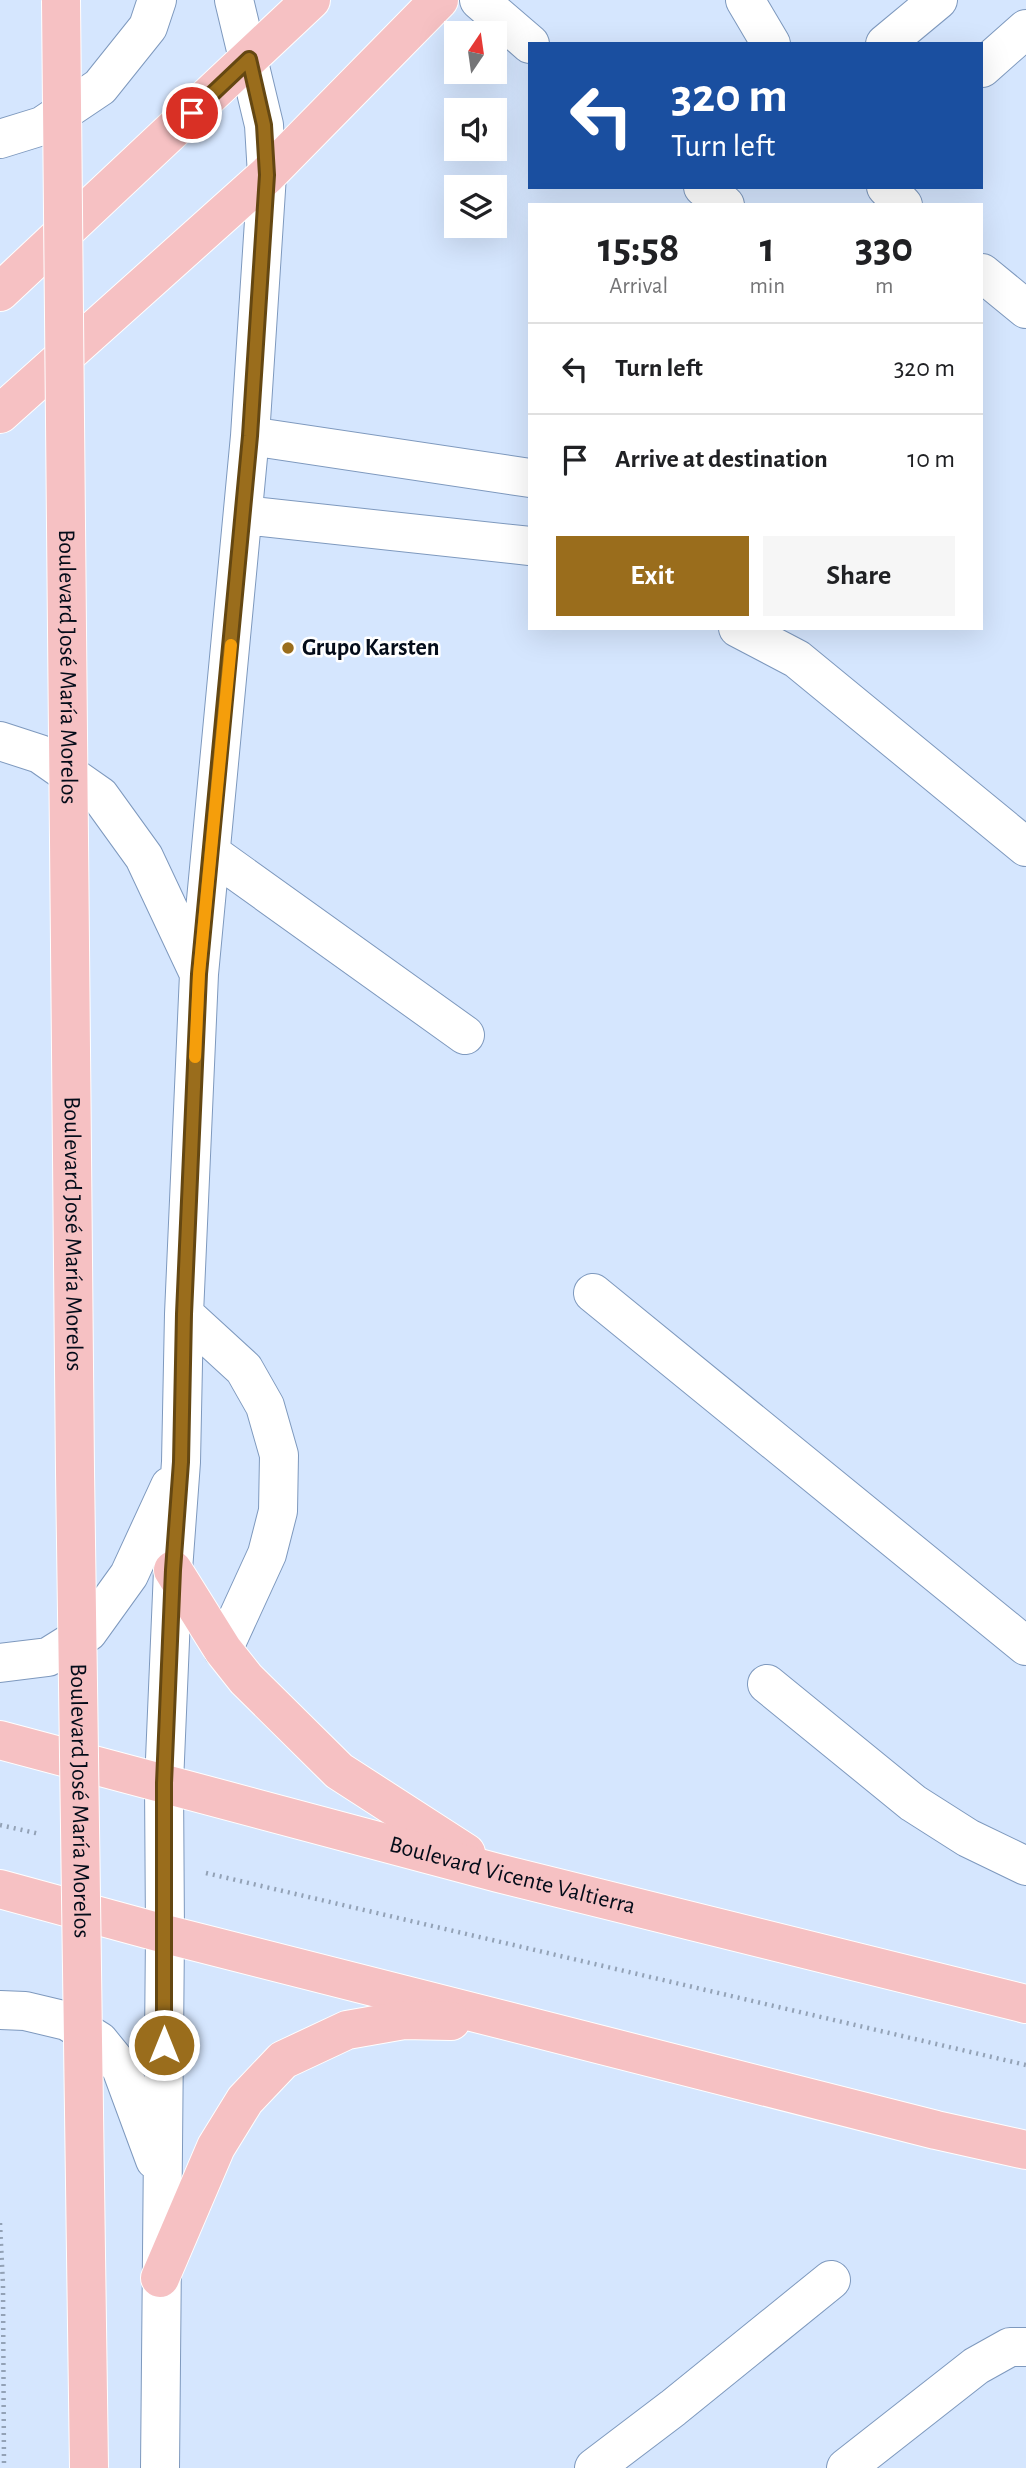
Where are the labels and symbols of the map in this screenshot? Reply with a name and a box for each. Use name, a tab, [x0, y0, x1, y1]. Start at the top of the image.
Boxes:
north arrow	[444, 21, 508, 84]
pin	[162, 83, 222, 143]
street label: Boulevard José María Morelos	[54, 529, 81, 805]
place label: Grupo Karsten	[302, 636, 439, 660]
marker: Grupo Karsten	[280, 640, 296, 656]
street label: Boulevard José María Morelos	[59, 1096, 86, 1371]
street label: Boulevard José María Morelos	[66, 1663, 94, 1938]
street label: Boulevard Vicente Valtierra	[387, 1832, 638, 1919]
position arrow	[127, 2008, 201, 2082]

